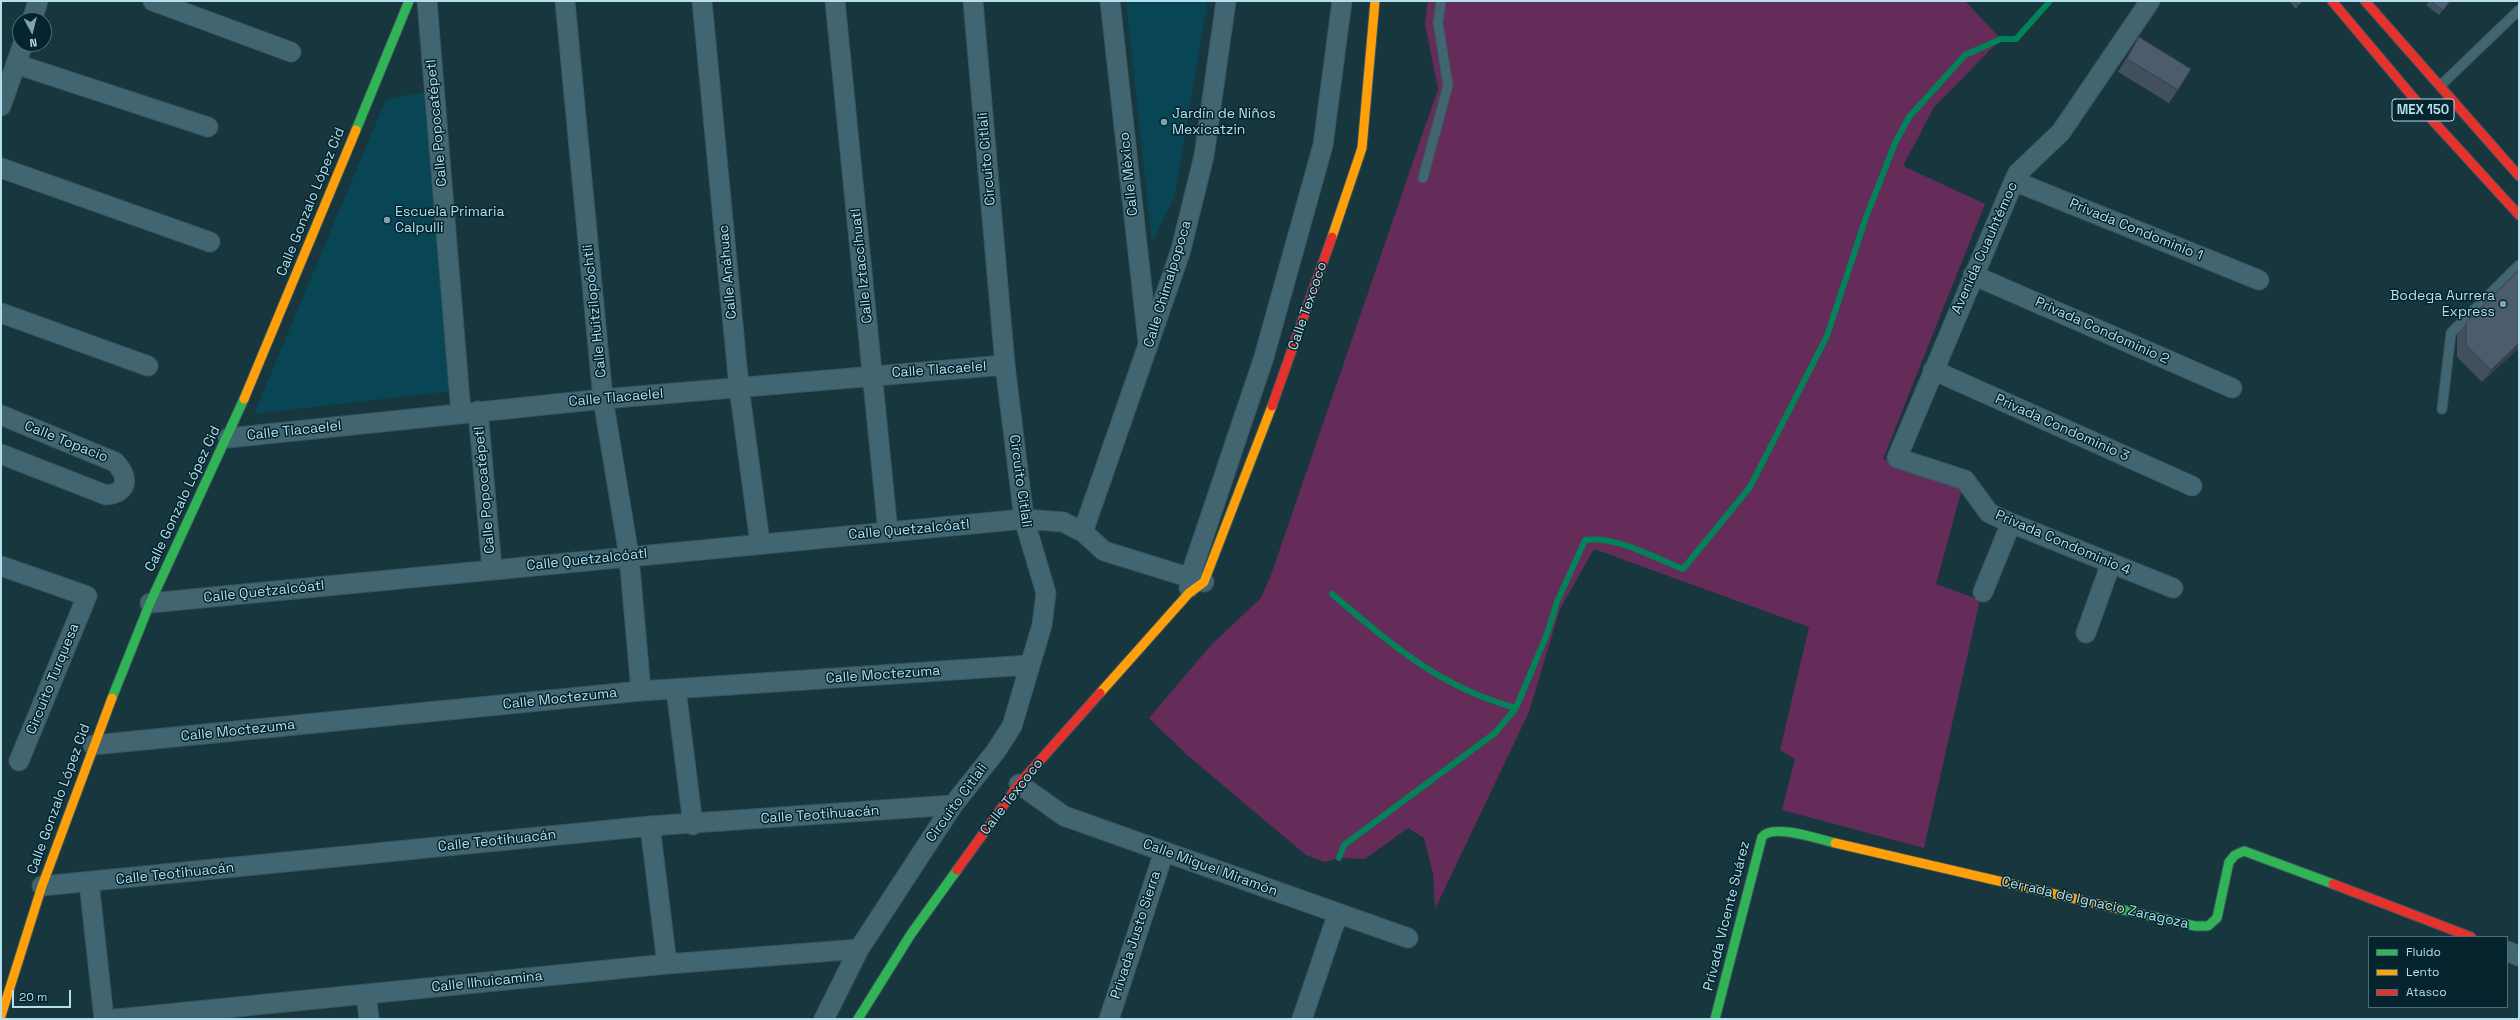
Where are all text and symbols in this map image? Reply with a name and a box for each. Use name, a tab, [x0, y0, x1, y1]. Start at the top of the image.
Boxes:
north arrow	[12, 12, 52, 52]
text: N	[29, 36, 38, 50]
street label: Calle Popocatépetl	[423, 59, 451, 187]
road number: MEX 150	[2392, 99, 2454, 121]
place label: Jardín de Niños Mexicatzin	[1172, 106, 1276, 138]
street label: Circuito Citlali	[975, 112, 999, 206]
marker: Jardín de Niños Mexicatzin	[1159, 117, 1169, 127]
street label: Calle Gonzalo López Cid	[273, 125, 349, 279]
street label: Calle México	[1116, 131, 1142, 217]
street label: Avenida Cuauhtémoc	[1948, 179, 2022, 317]
street label: Privada Condominio 1	[2067, 196, 2205, 264]
place label: Escuela Primaria Calpulli	[395, 204, 505, 236]
street label: Calle Iztaccíhuatl	[848, 208, 876, 324]
marker: Escuela Primaria Calpulli	[382, 215, 392, 225]
street label: Calle Chimalpopoca	[1141, 218, 1195, 350]
street label: Calle Anáhuac	[716, 224, 740, 320]
street label: Calle Huitzilopóchtli	[580, 244, 610, 378]
street label: Calle Texcoco	[1285, 260, 1331, 352]
place label: Bodega Aurrera Express	[2390, 288, 2495, 320]
street label: Privada Condominio 2	[2032, 294, 2172, 368]
marker: Bodega Aurrera Express	[2498, 299, 2508, 309]
street label: Calle Tlacaelel	[891, 358, 987, 382]
street label: Calle Tlacaelel	[568, 385, 664, 411]
street label: Privada Condominio 3	[1992, 391, 2132, 465]
street label: Calle Topacio	[22, 418, 110, 466]
street label: Calle Tlacaelel	[246, 418, 342, 444]
street label: Calle Gonzalo López Cid	[142, 423, 224, 575]
street label: Calle Popocatépetl	[471, 426, 499, 554]
street label: Circuito Citlali	[1005, 434, 1035, 528]
street label: Privada Condominio 4	[1993, 507, 2133, 579]
street label: Calle Quetzalcóatl	[848, 516, 970, 544]
street label: Calle Quetzalcóatl	[526, 545, 648, 575]
street label: Calle Quetzalcóatl	[203, 577, 325, 607]
street label: Circuito Turquesa	[23, 621, 83, 737]
street label: Calle Moctezuma	[825, 663, 941, 687]
street label: Calle Moctezuma	[502, 685, 618, 713]
street label: Calle Moctezuma	[180, 717, 296, 745]
street label: Calle Gonzalo López Cid	[24, 721, 94, 877]
street label: Calle Texcoco	[977, 755, 1047, 839]
street label: Circuito Citlali	[923, 760, 991, 846]
street label: Calle Teotihuacán	[760, 802, 880, 828]
street label: Calle Teotihuacán	[437, 826, 557, 856]
street label: Calle Miguel Miramón	[1140, 836, 1280, 900]
street label: Privada Vicente Suárez	[1700, 839, 1754, 993]
street label: Calle Teotihuacán	[115, 859, 235, 889]
street label: Privada Justo Sierra	[1107, 869, 1165, 1001]
street label: Cerrada de Ignacio Zaragoza	[2000, 873, 2190, 933]
legend	[2368, 936, 2508, 1008]
text: Fluido	[2406, 944, 2441, 960]
text: Lento	[2406, 964, 2440, 980]
street label: Calle Ilhuicamina	[431, 968, 543, 996]
scale bar	[14, 982, 73, 1008]
text: Atasco	[2406, 984, 2447, 1000]
text: 20 m	[19, 989, 47, 1005]

